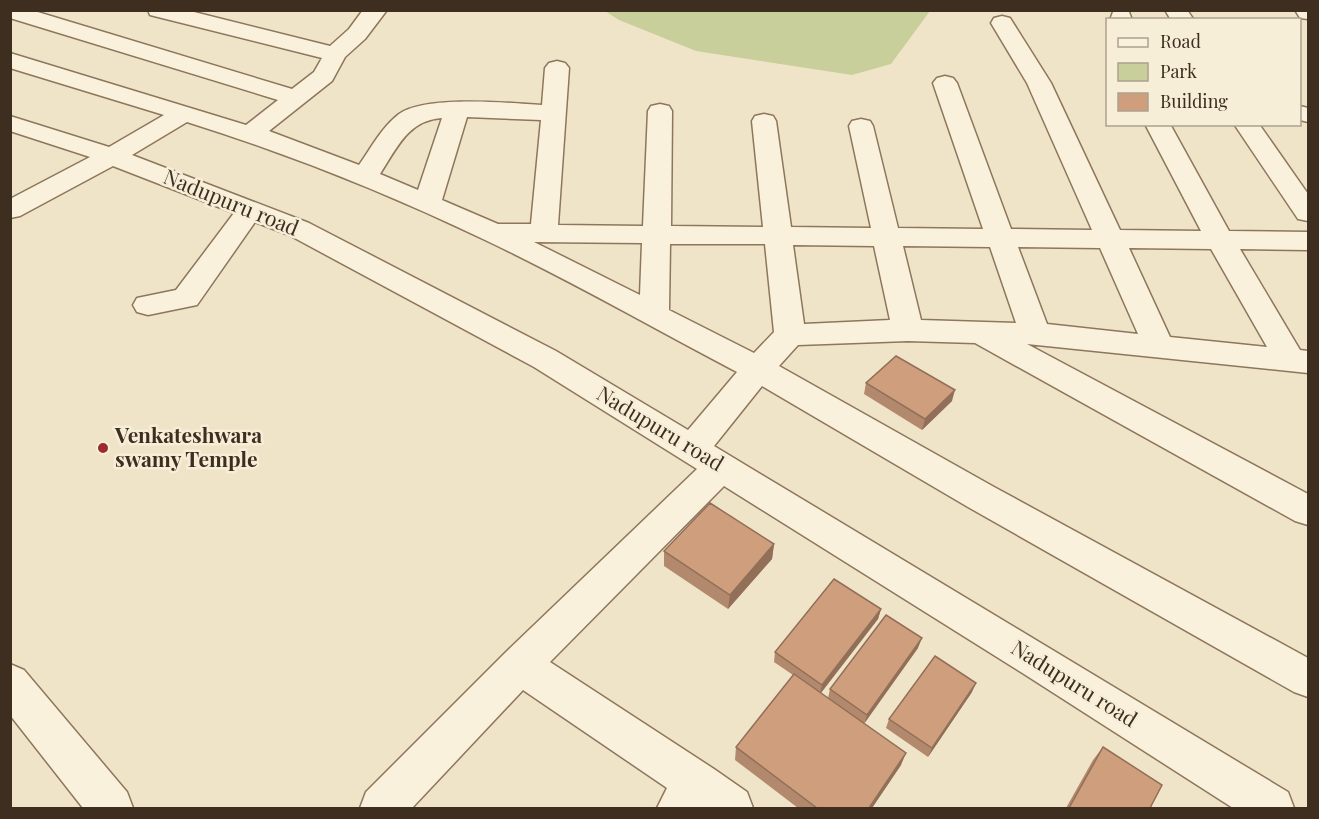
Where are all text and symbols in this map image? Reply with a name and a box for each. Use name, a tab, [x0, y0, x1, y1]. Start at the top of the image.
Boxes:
legend	[1106, 18, 1301, 126]
text: Road	[1160, 29, 1201, 53]
text: Park	[1160, 59, 1197, 83]
text: Building	[1160, 89, 1228, 113]
street label: Nadupuru road	[160, 161, 304, 241]
street label: Nadupuru road	[592, 378, 730, 476]
place label: Venkateshwara swamy Temple	[114, 420, 262, 472]
marker: Venkateshwara swamy Temple	[96, 441, 110, 455]
street label: Nadupuru road	[1007, 632, 1143, 732]

